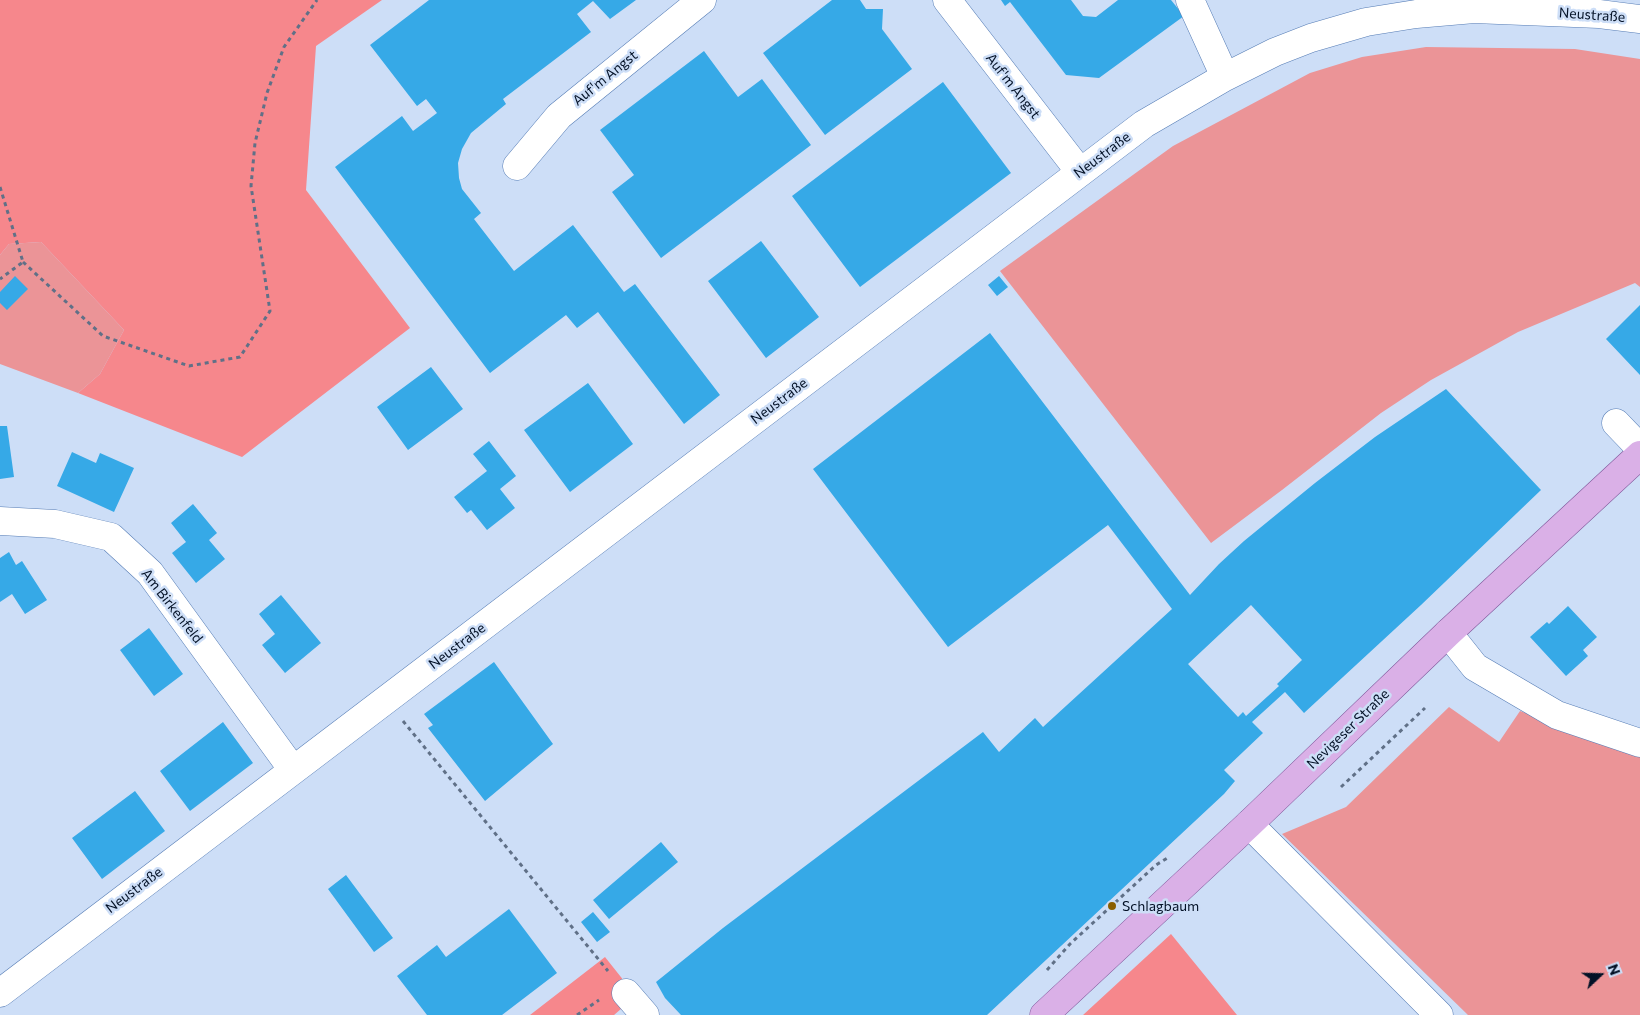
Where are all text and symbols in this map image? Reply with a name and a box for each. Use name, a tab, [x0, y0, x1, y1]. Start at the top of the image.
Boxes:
street label: Neustraße	[1558, 4, 1626, 26]
street label: Auf'm Angst	[569, 47, 641, 109]
street label: Auf'm Angst	[982, 50, 1044, 122]
street label: Neustraße	[1070, 128, 1134, 182]
street label: Neustraße	[747, 374, 811, 428]
street label: Am Birkenfeld	[138, 565, 206, 647]
street label: Neustraße	[425, 619, 489, 673]
street label: Nevigeser Straße	[1303, 685, 1393, 773]
street label: Neustraße	[102, 863, 166, 917]
place label: Schlagbaum	[1122, 898, 1199, 914]
marker: Schlagbaum	[1106, 900, 1118, 912]
north arrow	[1575, 950, 1625, 1000]
text: N	[1605, 961, 1624, 977]

